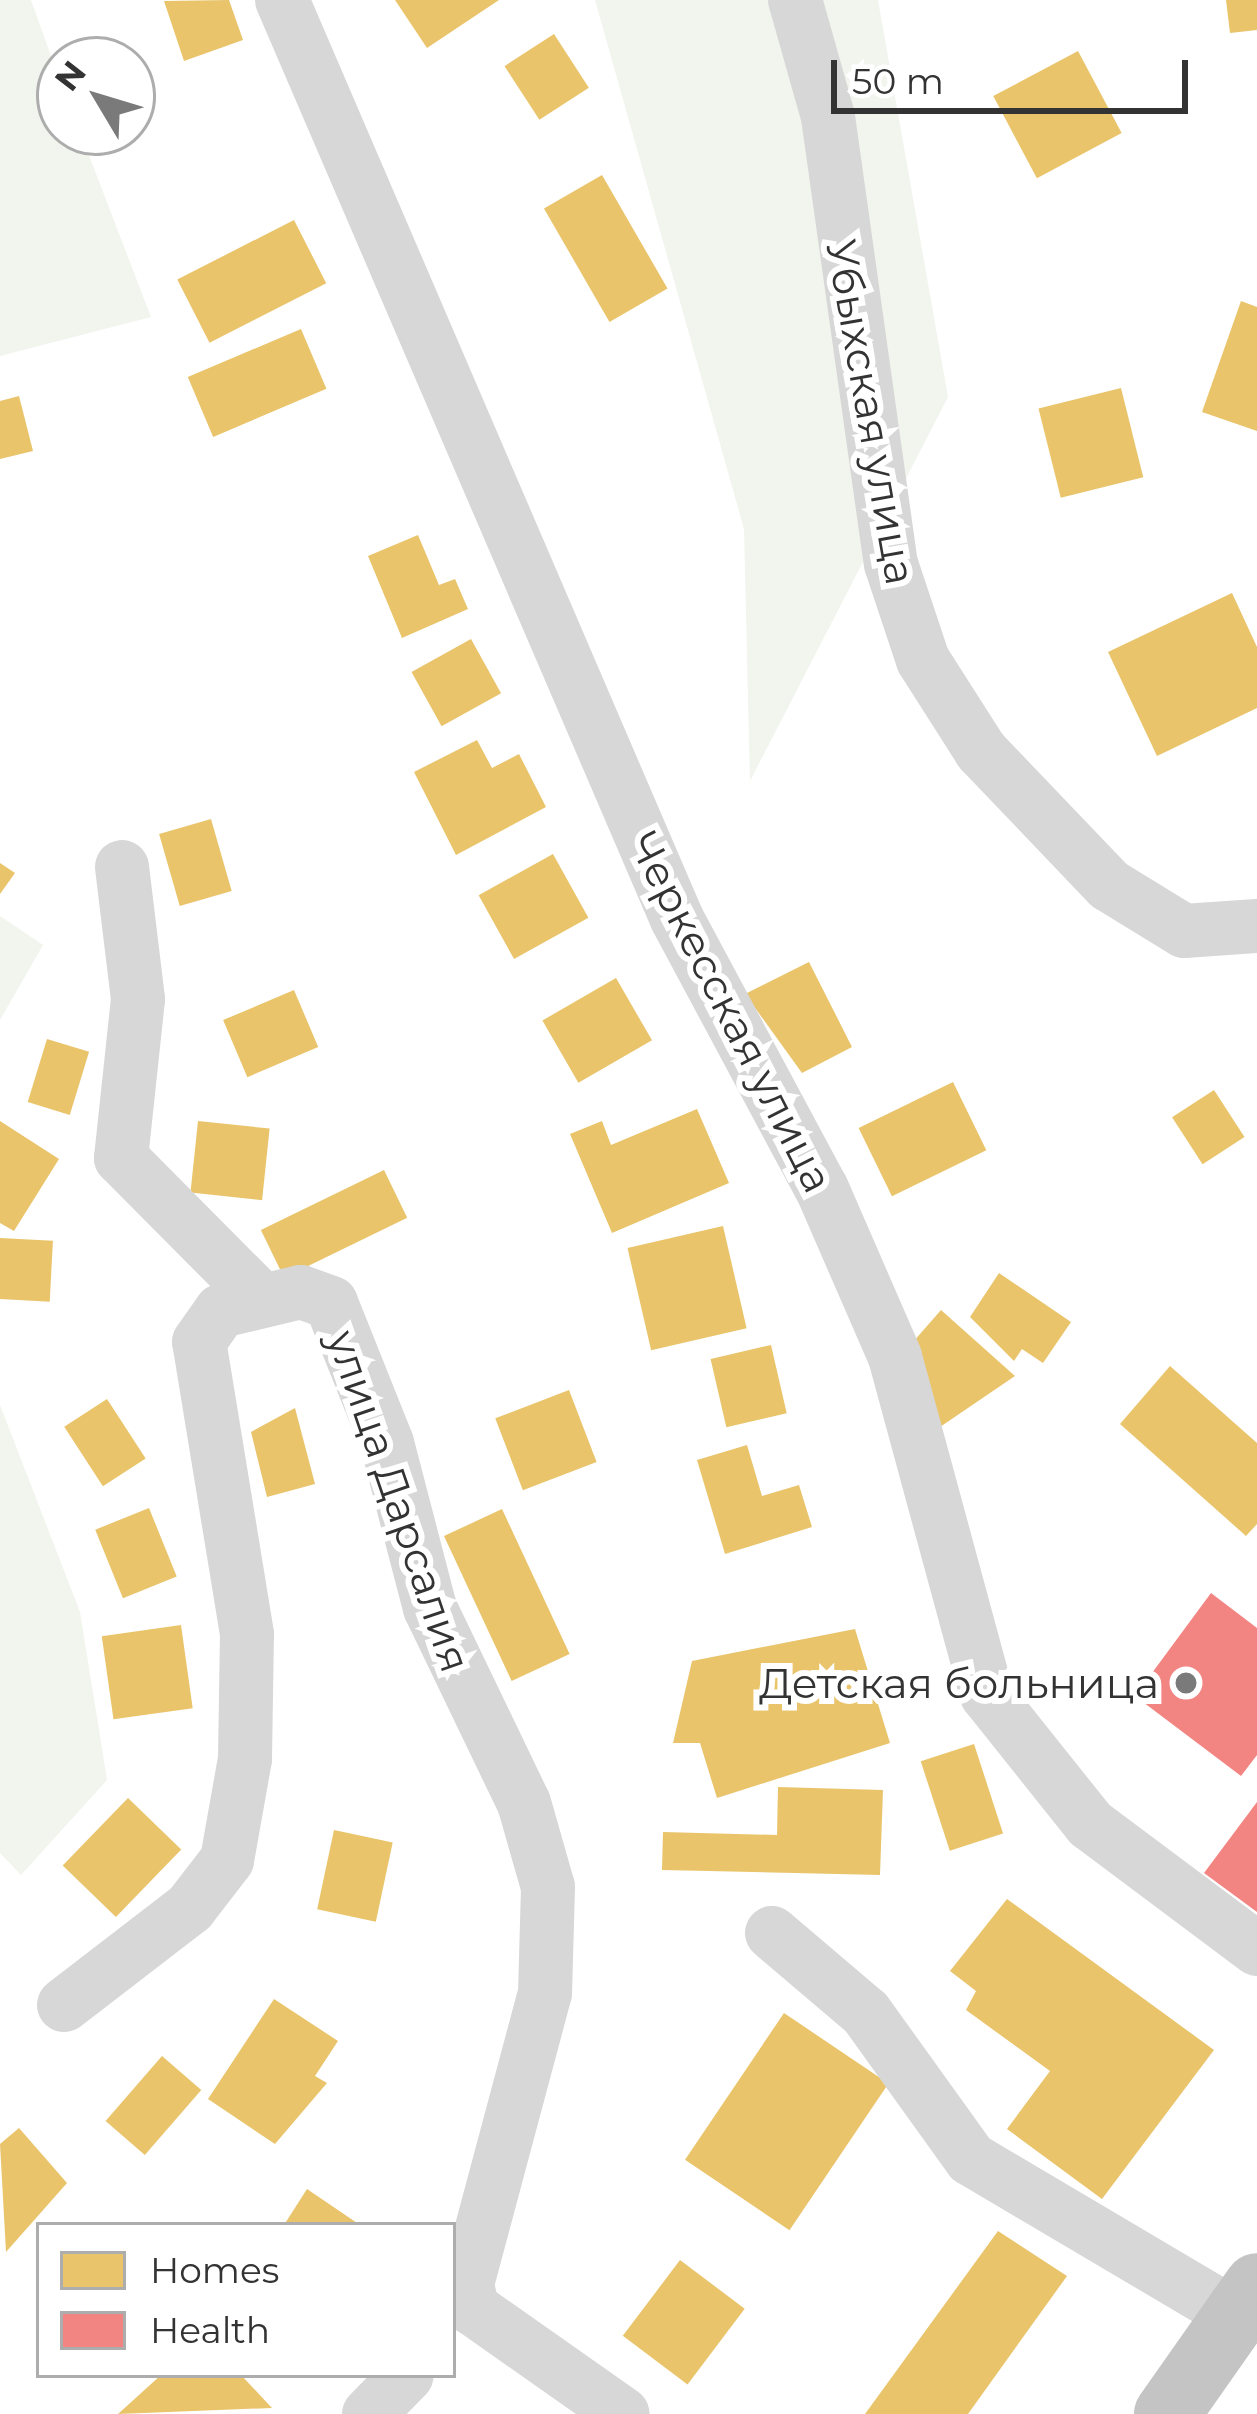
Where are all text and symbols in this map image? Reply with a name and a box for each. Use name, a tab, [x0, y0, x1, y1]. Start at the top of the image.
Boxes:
north arrow	[36, 36, 156, 156]
scale bar	[837, 36, 1194, 110]
text: N	[46, 53, 94, 99]
text: 50 m	[852, 59, 944, 103]
street label: Убыхская улица	[816, 236, 926, 588]
street label: Черкесская улица	[618, 824, 844, 1200]
street label: улица Дарсалия	[317, 1324, 481, 1678]
place label: Детская больница	[759, 1658, 1159, 1708]
marker: Детская больница	[1170, 1667, 1202, 1699]
legend	[36, 2222, 456, 2378]
text: Homes	[150, 2248, 279, 2292]
text: Health	[150, 2308, 270, 2352]

